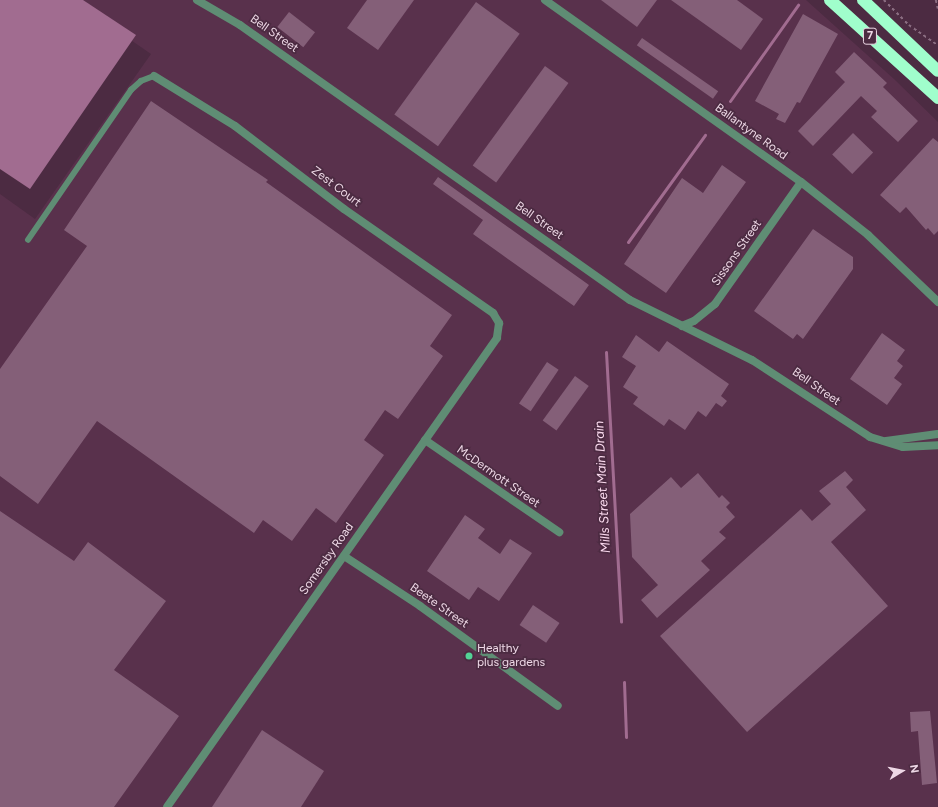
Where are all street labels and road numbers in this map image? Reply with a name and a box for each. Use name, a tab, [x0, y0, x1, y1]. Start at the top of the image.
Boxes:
street label: Bell Street	[247, 12, 301, 56]
road number: 7	[862, 27, 878, 45]
street label: Ballantyne Road	[712, 101, 790, 163]
street label: Zest Court	[308, 164, 364, 210]
street label: Bell Street	[512, 199, 566, 243]
street label: Sissons Street	[709, 217, 765, 289]
street label: Bell Street	[789, 365, 843, 409]
street label: McDermott Street	[454, 443, 542, 511]
street label: Somersby Road	[297, 520, 357, 598]
street label: Beete Street	[407, 581, 471, 631]

